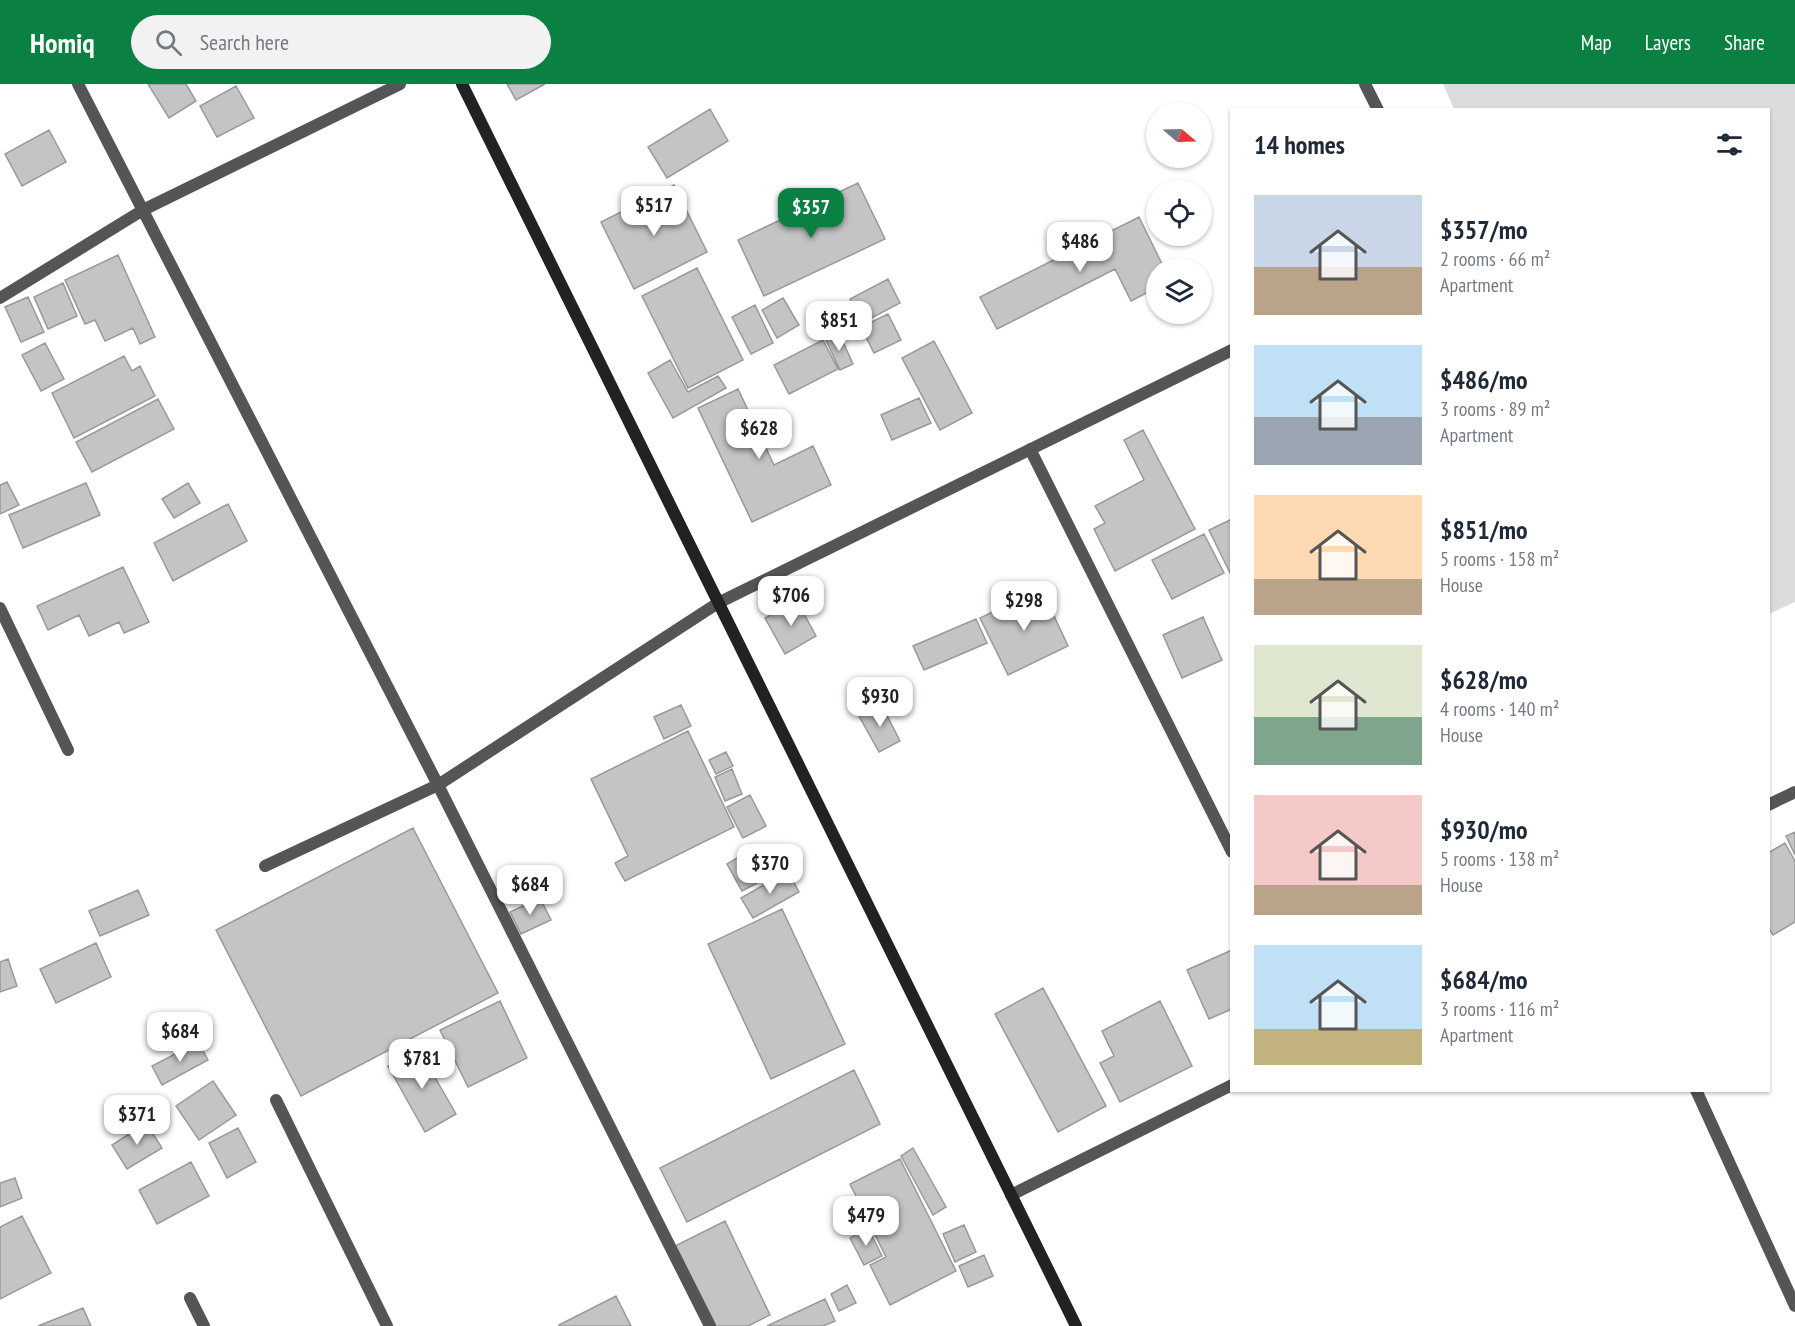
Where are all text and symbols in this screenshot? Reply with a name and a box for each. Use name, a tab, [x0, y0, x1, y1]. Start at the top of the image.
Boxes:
search box	[131, 15, 551, 69]
text: Homiq	[30, 24, 95, 61]
icon: search	[152, 26, 185, 59]
text: Search here	[200, 28, 289, 56]
text: Map	[1581, 29, 1612, 56]
text: Layers	[1645, 29, 1691, 56]
text: Share	[1724, 29, 1765, 56]
north arrow	[1146, 102, 1212, 168]
map controls	[1146, 102, 1212, 324]
text: 14 homes	[1254, 128, 1345, 161]
icon: filters	[1713, 128, 1746, 161]
button: locate	[1146, 180, 1212, 246]
pin: $517	[618, 186, 690, 237]
pin: $357	[775, 188, 847, 239]
text: $517	[635, 192, 673, 218]
text: $357	[792, 194, 830, 220]
text: $357/mo	[1440, 213, 1528, 246]
icon: home	[1302, 219, 1374, 291]
pin: $486	[1044, 222, 1116, 273]
text: $486	[1061, 228, 1099, 254]
text: 2 rooms · 66 m²	[1440, 246, 1550, 272]
button: layers	[1146, 258, 1212, 324]
text: Apartment	[1440, 272, 1513, 298]
pin: $851	[803, 301, 875, 352]
text: $851	[820, 307, 858, 333]
text: $486/mo	[1440, 363, 1528, 396]
icon: home	[1302, 369, 1374, 441]
text: 3 rooms · 89 m²	[1440, 396, 1550, 422]
pin: $628	[723, 409, 795, 460]
text: $628	[740, 415, 778, 441]
text: Apartment	[1440, 422, 1513, 448]
text: $851/mo	[1440, 513, 1528, 546]
icon: home	[1302, 519, 1374, 591]
text: 5 rooms · 158 m²	[1440, 546, 1559, 572]
text: House	[1440, 572, 1483, 598]
pin: $706	[755, 576, 827, 627]
pin: $298	[988, 581, 1060, 632]
text: $706	[772, 582, 810, 608]
text: $298	[1005, 587, 1043, 613]
text: $628/mo	[1440, 663, 1528, 696]
icon: home	[1302, 669, 1374, 741]
pin: $930	[844, 677, 916, 728]
text: $930	[861, 683, 899, 709]
text: 4 rooms · 140 m²	[1440, 696, 1559, 722]
text: House	[1440, 722, 1483, 748]
text: $930/mo	[1440, 813, 1528, 846]
icon: home	[1302, 819, 1374, 891]
pin: $370	[734, 844, 806, 895]
text: 5 rooms · 138 m²	[1440, 846, 1559, 872]
text: $370	[751, 850, 789, 876]
pin: $684	[494, 865, 566, 916]
text: $684	[511, 871, 549, 897]
text: House	[1440, 872, 1483, 898]
text: $684/mo	[1440, 963, 1528, 996]
icon: home	[1302, 969, 1374, 1041]
text: 3 rooms · 116 m²	[1440, 996, 1559, 1022]
pin: $684	[144, 1012, 216, 1063]
text: $684	[161, 1018, 199, 1044]
text: Apartment	[1440, 1022, 1513, 1048]
pin: $781	[386, 1039, 458, 1090]
text: $781	[403, 1045, 441, 1071]
pin: $371	[101, 1095, 173, 1146]
text: $371	[118, 1101, 156, 1127]
pin: $479	[830, 1196, 902, 1247]
text: $479	[847, 1202, 885, 1228]

